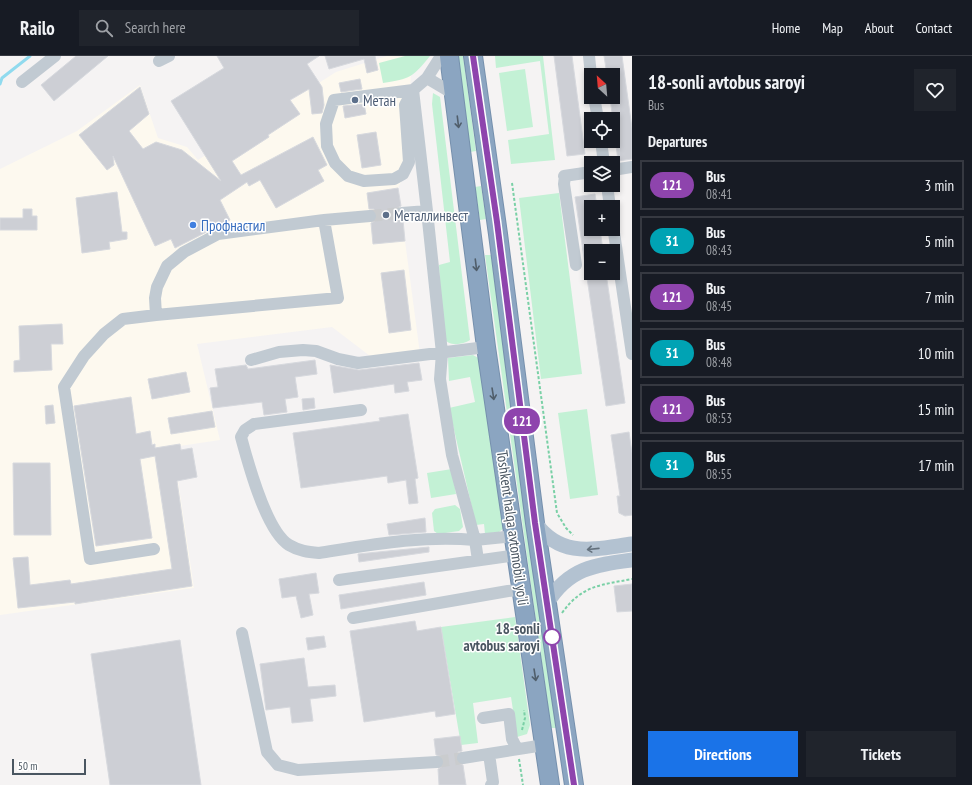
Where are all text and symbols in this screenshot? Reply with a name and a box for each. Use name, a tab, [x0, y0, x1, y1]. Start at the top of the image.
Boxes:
search box	[79, 10, 359, 46]
text: Railo	[20, 16, 55, 40]
icon: search	[93, 17, 115, 39]
text: Search here	[125, 18, 186, 37]
text: Home	[772, 19, 800, 37]
text: Map	[822, 19, 843, 37]
text: About	[865, 19, 894, 37]
text: Contact	[916, 19, 952, 37]
north arrow	[584, 68, 620, 104]
map controls	[584, 68, 620, 280]
button: heart	[914, 69, 956, 111]
text: 18-sonli avtobus saroyi	[648, 70, 805, 94]
place label: Метан	[363, 91, 396, 110]
marker: Метан	[350, 95, 360, 105]
text: Bus	[648, 97, 664, 114]
button: locate	[584, 112, 620, 148]
one-way arrow	[454, 116, 461, 129]
text: Departures	[648, 132, 707, 151]
button: layers	[584, 156, 620, 192]
text: Bus	[706, 167, 725, 186]
text: 121	[662, 176, 682, 194]
text: 3 min	[924, 176, 954, 195]
text: 08:41	[706, 186, 732, 203]
button: +	[584, 200, 620, 236]
place label: Металлинвест	[394, 206, 468, 225]
marker: Металлинвест	[381, 210, 391, 220]
place label: Профнастил	[201, 216, 265, 235]
marker: Профнастил	[188, 220, 198, 230]
text: Bus	[706, 223, 725, 242]
text: 31	[665, 232, 679, 250]
text: 5 min	[924, 232, 954, 251]
text: 08:43	[706, 242, 732, 259]
button: −	[584, 244, 620, 280]
one-way arrow	[472, 258, 480, 271]
text: Bus	[706, 279, 725, 298]
text: 121	[662, 288, 682, 306]
text: 7 min	[925, 288, 954, 307]
text: 08:45	[706, 298, 732, 315]
text: Bus	[706, 335, 725, 354]
text: 31	[665, 344, 679, 362]
text: 10 min	[918, 344, 954, 363]
text: 08:48	[706, 354, 732, 371]
one-way arrow	[489, 387, 497, 400]
text: Bus	[706, 391, 725, 410]
text: 121	[662, 400, 682, 418]
text: 15 min	[918, 400, 954, 419]
line badge: 121	[499, 408, 545, 434]
text: 08:53	[706, 410, 732, 427]
text: 121	[512, 412, 532, 430]
text: Bus	[706, 447, 725, 466]
street label: Toshkent halqa avtomobil yo'li	[493, 449, 533, 607]
text: 31	[665, 456, 679, 474]
text: 17 min	[918, 456, 954, 475]
text: 08:55	[706, 466, 732, 483]
one-way arrow	[587, 546, 600, 553]
place label: 18-sonli avtobus saroyi	[464, 619, 540, 655]
marker: 18-sonli avtobus saroyi	[543, 628, 561, 646]
one-way arrow	[531, 668, 539, 681]
button: Directions	[648, 731, 798, 777]
button: Tickets	[806, 731, 956, 777]
scale bar	[12, 757, 86, 776]
text: 50 m	[18, 759, 37, 773]

